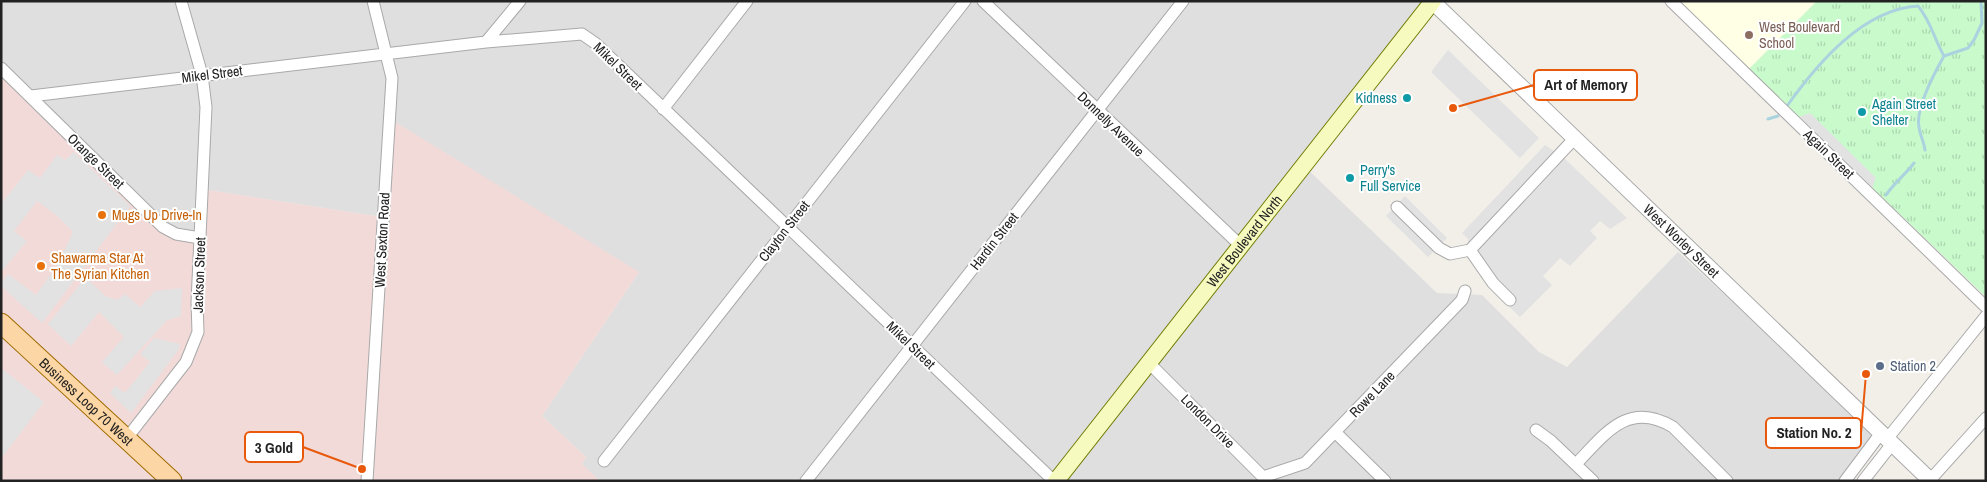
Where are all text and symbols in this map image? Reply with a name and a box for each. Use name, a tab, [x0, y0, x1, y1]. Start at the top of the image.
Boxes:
place label: West Boulevard School	[1759, 18, 1840, 52]
marker: West Boulevard School	[1743, 29, 1755, 41]
street label: Mikel Street	[590, 38, 646, 94]
street label: Mikel Street	[181, 61, 243, 87]
callout: Art of Memory	[1534, 70, 1637, 100]
text: Art of Memory	[1544, 74, 1628, 95]
street label: Donnelly Avenue	[1074, 88, 1148, 160]
place label: Kidness	[1356, 89, 1397, 107]
marker: Kidness	[1401, 92, 1413, 104]
place label: Again Street Shelter	[1871, 95, 1936, 129]
marker: Again Street Shelter	[1856, 106, 1868, 118]
street label: Again Street	[1799, 125, 1858, 183]
street label: Orange Street	[64, 129, 128, 193]
place label: Perry's Full Service	[1360, 161, 1421, 195]
marker: Perry's Full Service	[1344, 172, 1356, 184]
street label: West Boulevard North	[1203, 191, 1286, 291]
street label: West Sexton Road	[371, 192, 393, 288]
street label: Clayton Street	[755, 197, 813, 265]
street label: West Worley Street	[1640, 200, 1723, 282]
place label: Mugs Up Drive-In	[112, 206, 202, 224]
marker: Mugs Up Drive-In	[96, 209, 108, 221]
street label: Hardin Street	[966, 209, 1022, 273]
street label: Jackson Street	[189, 237, 209, 313]
place label: Shawarma Star At The Syrian Kitchen	[51, 249, 149, 283]
marker: Shawarma Star At The Syrian Kitchen	[35, 260, 47, 272]
street label: Mikel Street	[883, 317, 939, 373]
street label: Business Loop 70 West	[36, 354, 137, 449]
place label: Station 2	[1890, 357, 1936, 375]
marker: Station 2	[1874, 360, 1886, 372]
street label: Rowe Lane	[1345, 367, 1399, 421]
street label: London Drive	[1177, 390, 1239, 452]
callout: Station No. 2	[1766, 418, 1861, 448]
text: Station No. 2	[1776, 422, 1852, 443]
callout: 3 Gold	[245, 432, 303, 462]
text: 3 Gold	[255, 437, 293, 458]

